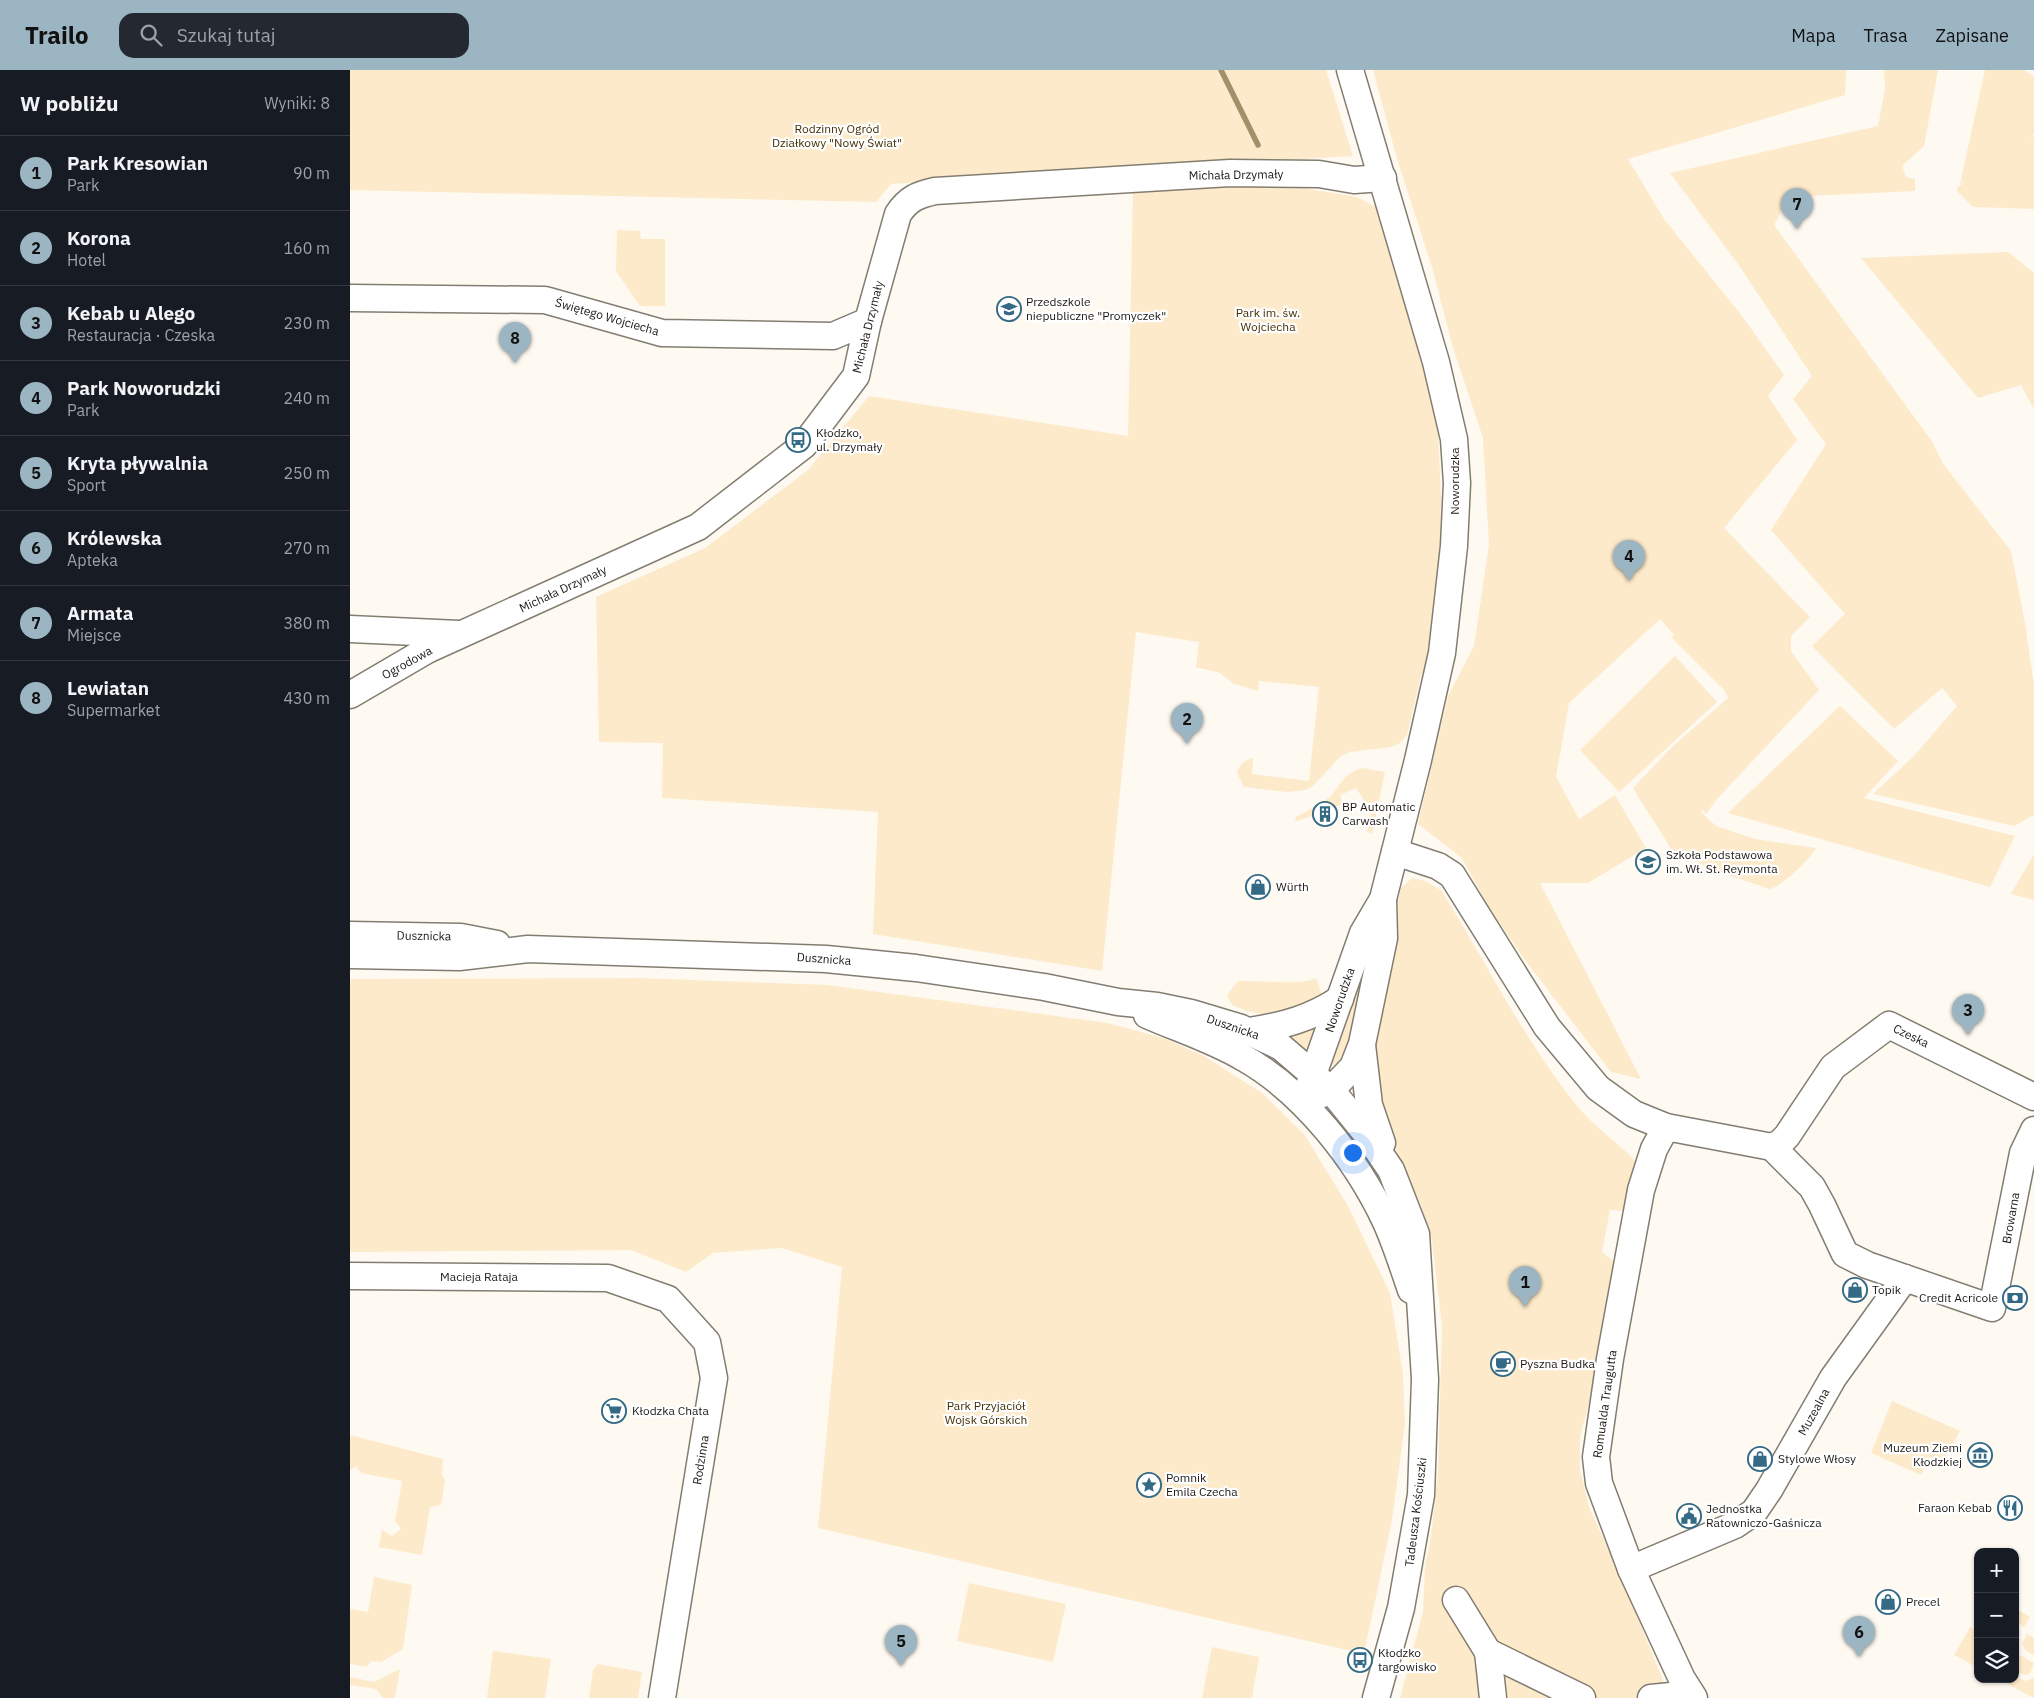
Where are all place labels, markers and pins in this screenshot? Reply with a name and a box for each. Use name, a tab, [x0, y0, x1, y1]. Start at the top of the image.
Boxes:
pin: 7	[1781, 188, 1813, 229]
place label: Przedszkole niepubliczne "Promyczek"	[1026, 294, 1166, 323]
school or university icon: Przedszkole niepubliczne "Promyczek"	[996, 296, 1022, 322]
pin: 8	[499, 322, 531, 363]
place label: Kłodzko, ul. Drzymały	[816, 425, 882, 454]
bus stop icon: Kłodzko, ul. Drzymały	[785, 427, 811, 453]
pin: 4	[1613, 540, 1645, 581]
pin: 2	[1171, 703, 1203, 744]
place label: BP Automatic Carwash	[1342, 799, 1415, 828]
building icon: BP Automatic Carwash	[1312, 801, 1338, 827]
place label: Szkoła Podstawowa im. Wł. St. Reymonta	[1666, 847, 1778, 876]
school or university icon: Szkoła Podstawowa im. Wł. St. Reymonta	[1635, 849, 1661, 875]
shop icon: Würth	[1245, 874, 1271, 900]
place label: Würth	[1276, 879, 1309, 894]
pin: 3	[1952, 994, 1984, 1035]
pin: 1	[1509, 1266, 1541, 1307]
shop icon: Topik	[1842, 1277, 1868, 1303]
place label: Topik	[1872, 1282, 1902, 1297]
bank icon: Credit Acricole	[2002, 1285, 2028, 1311]
place label: Credit Acricole	[1919, 1290, 1998, 1305]
cafe icon: Pyszna Budka	[1490, 1351, 1516, 1377]
place label: Pyszna Budka	[1520, 1356, 1595, 1371]
supermarket icon: Kłodzka Chata	[601, 1398, 627, 1424]
place label: Kłodzka Chata	[632, 1403, 710, 1418]
place label: Muzeum Ziemi Kłodzkiej	[1883, 1440, 1962, 1469]
museum icon: Muzeum Ziemi Kłodzkiej	[1967, 1442, 1993, 1468]
shop icon: Stylowe Włosy	[1747, 1446, 1773, 1472]
place label: Stylowe Włosy	[1778, 1451, 1856, 1466]
place label: Pomnik Emila Czecha	[1166, 1470, 1238, 1499]
place icon: Pomnik Emila Czecha	[1136, 1472, 1162, 1498]
restaurant icon: Faraon Kebab	[1997, 1495, 2023, 1521]
place label: Faraon Kebab	[1918, 1500, 1992, 1515]
place label: Jednostka Ratowniczo-Gaśnicza	[1706, 1501, 1822, 1530]
public building icon: Jednostka Ratowniczo-Gaśnicza	[1676, 1503, 1702, 1529]
shop icon: Precel	[1875, 1589, 1901, 1615]
place label: Precel	[1906, 1594, 1940, 1609]
pin: 6	[1843, 1616, 1875, 1657]
pin: 5	[885, 1625, 917, 1666]
place label: Kłodzko targowisko	[1378, 1645, 1437, 1674]
bus stop icon: Kłodzko targowisko	[1347, 1647, 1373, 1673]

